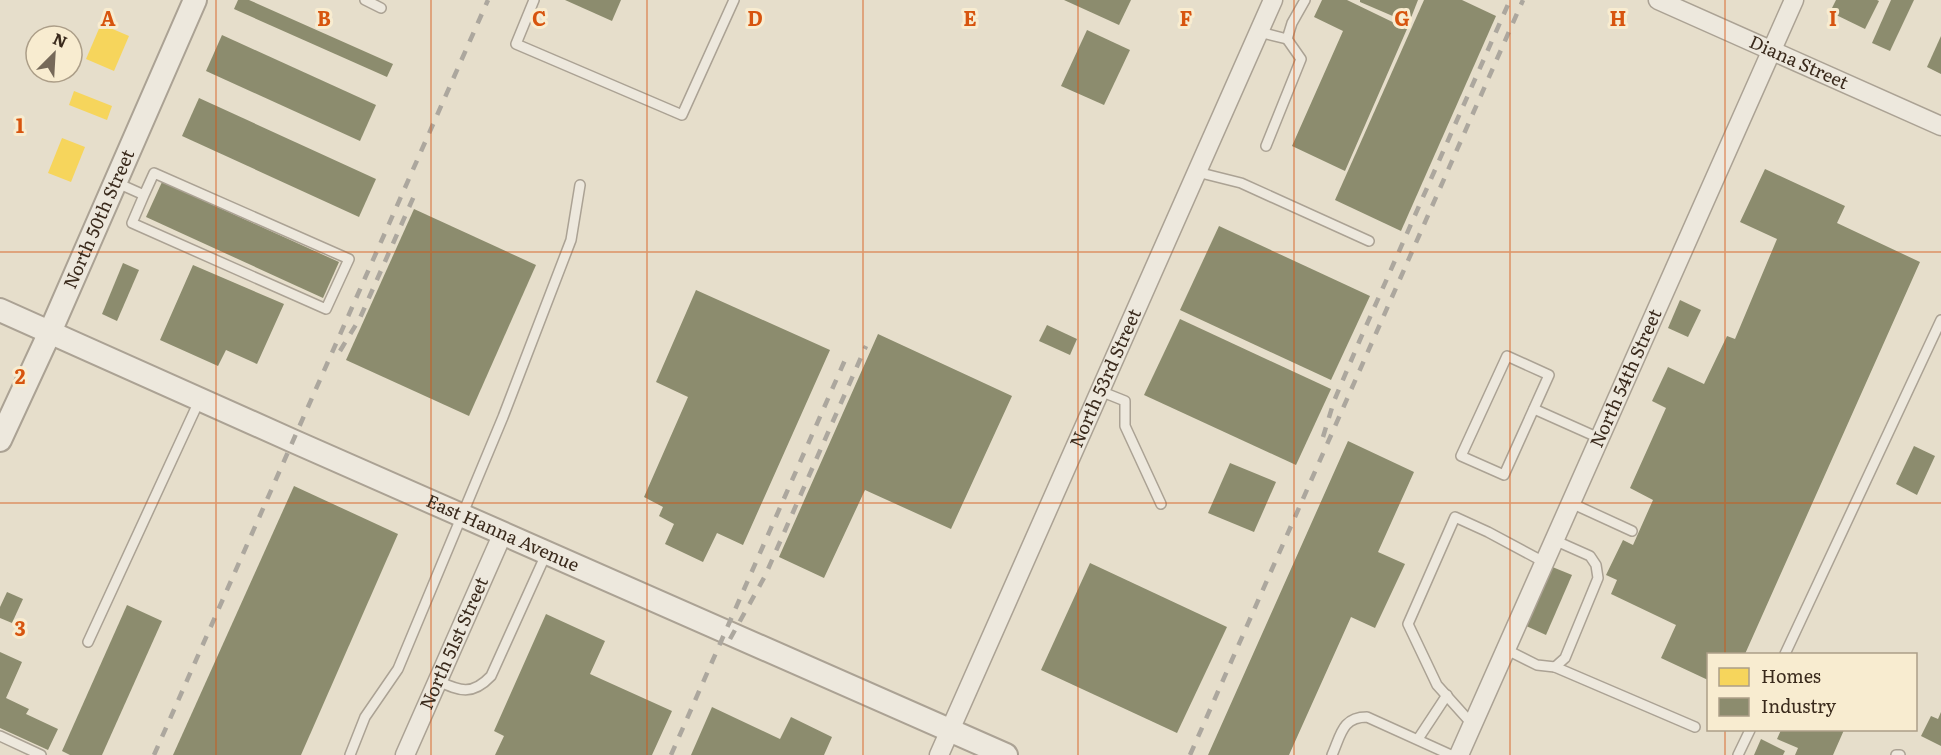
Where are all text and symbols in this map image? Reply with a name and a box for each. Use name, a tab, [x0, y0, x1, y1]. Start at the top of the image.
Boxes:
text: A	[100, 2, 116, 32]
text: B	[317, 2, 331, 32]
text: C	[532, 2, 546, 32]
text: D	[747, 2, 763, 32]
text: E	[963, 2, 977, 32]
text: F	[1180, 2, 1193, 32]
text: G	[1394, 2, 1410, 32]
text: H	[1610, 2, 1626, 32]
text: I	[1829, 2, 1837, 32]
north arrow	[24, 24, 84, 84]
text: N	[49, 26, 72, 53]
street label: Diana Street	[1745, 27, 1854, 95]
text: 1	[16, 109, 24, 139]
street label: North 50th Street	[56, 144, 140, 293]
street label: North 53rd Street	[1062, 303, 1147, 451]
street label: North 54th Street	[1582, 303, 1668, 451]
text: 2	[15, 360, 26, 390]
street label: East Hanna Avenue	[422, 486, 584, 577]
street label: North 51st Street	[412, 571, 494, 714]
text: 3	[14, 612, 26, 642]
legend	[1707, 653, 1917, 731]
text: Homes	[1761, 662, 1821, 689]
text: Industry	[1761, 692, 1837, 719]

